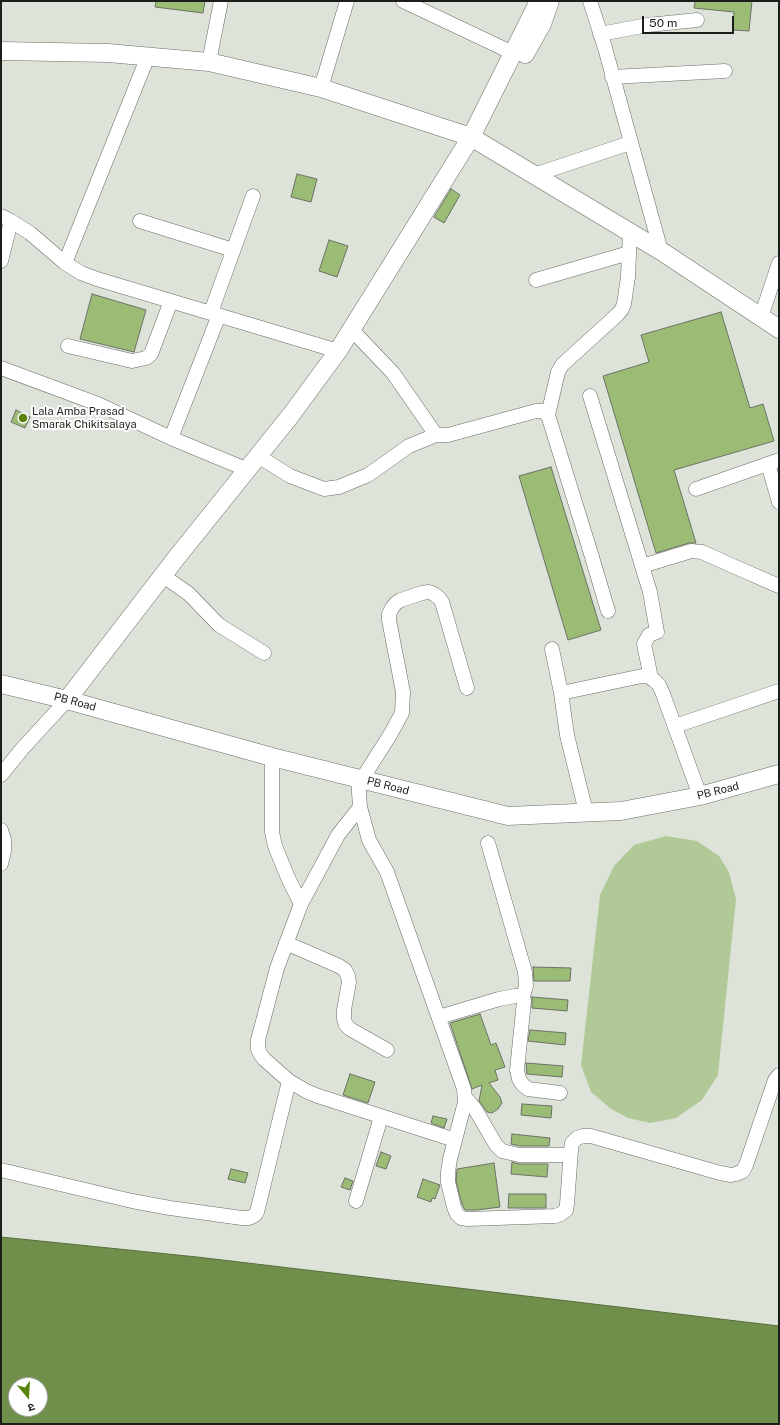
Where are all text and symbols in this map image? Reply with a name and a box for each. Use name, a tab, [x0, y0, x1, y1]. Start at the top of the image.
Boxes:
scale bar	[644, 8, 736, 34]
text: 50 m	[649, 16, 677, 30]
place label: Lala Amba Prasad Smarak Chikitsalaya	[32, 405, 137, 431]
marker: Lala Amba Prasad Smarak Chikitsalaya	[17, 412, 29, 424]
street label: PB Road	[52, 690, 98, 714]
street label: PB Road	[365, 774, 411, 798]
street label: PB Road	[695, 779, 741, 803]
north arrow	[8, 1377, 48, 1417]
text: उ	[26, 1401, 36, 1414]

